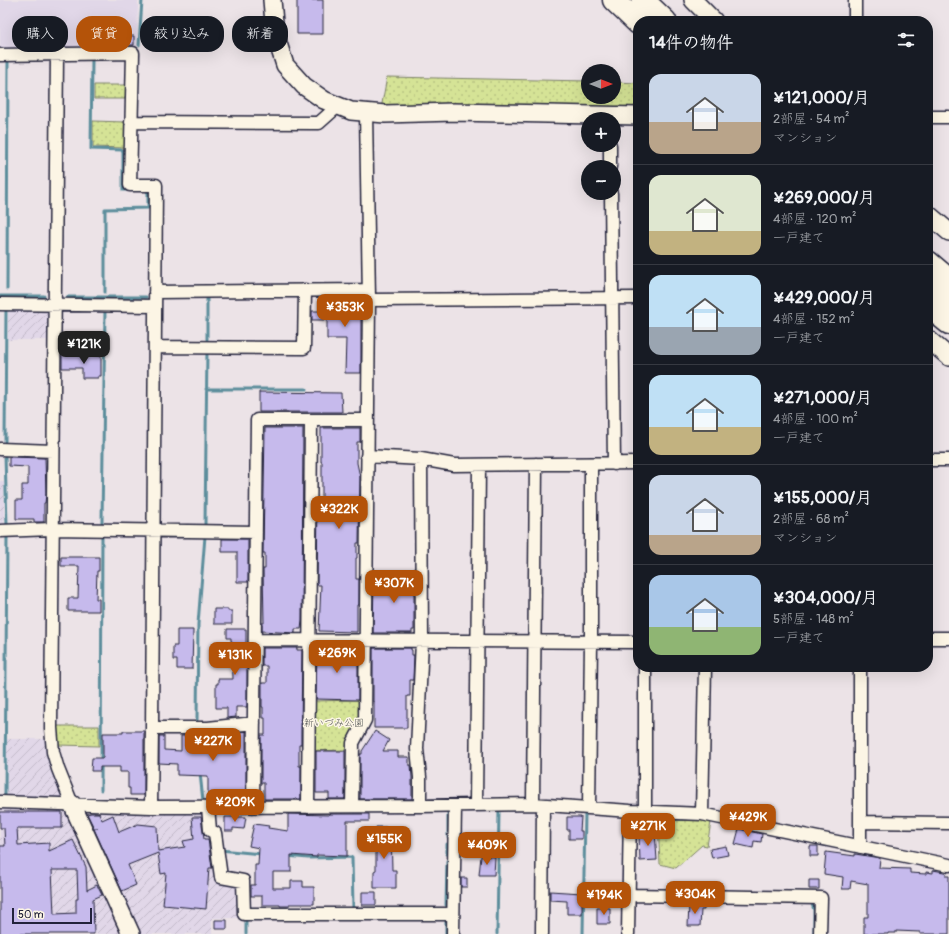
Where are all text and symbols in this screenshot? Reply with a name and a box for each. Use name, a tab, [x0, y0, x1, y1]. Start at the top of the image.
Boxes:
chip: 購入	[12, 16, 68, 52]
chip: 賃貸	[76, 16, 132, 52]
chip: 絞り込み	[140, 16, 224, 52]
chip: 新着	[232, 16, 288, 52]
icon: filters	[895, 29, 917, 51]
text: 14件の物件	[649, 32, 734, 53]
north arrow	[581, 64, 621, 104]
map controls	[581, 64, 621, 200]
text: ¥121,000/月	[773, 87, 870, 108]
icon: home	[681, 90, 729, 138]
text: 2部屋 · 54 m²	[773, 111, 850, 127]
button: +	[581, 112, 621, 152]
text: マンション	[773, 130, 837, 146]
button: −	[581, 160, 621, 200]
text: ¥269,000/月	[773, 187, 875, 208]
icon: home	[681, 191, 729, 239]
text: 4部屋 · 120 m²	[773, 211, 856, 227]
text: 一戸建て	[773, 230, 825, 246]
text: ¥429,000/月	[773, 287, 875, 308]
icon: home	[681, 291, 729, 339]
pin: ¥353K	[317, 294, 373, 328]
text: ¥353K	[326, 299, 364, 315]
text: 4部屋 · 152 m²	[773, 311, 855, 327]
text: 一戸建て	[773, 330, 825, 346]
pin: ¥121K	[56, 331, 112, 365]
text: ¥121K	[67, 336, 101, 352]
text: ¥271,000/月	[773, 387, 872, 408]
icon: home	[681, 391, 729, 439]
text: 4部屋 · 100 m²	[773, 411, 858, 427]
text: 一戸建て	[773, 430, 825, 446]
text: ¥155,000/月	[773, 487, 872, 508]
icon: home	[681, 491, 729, 539]
pin: ¥322K	[311, 496, 367, 530]
text: ¥322K	[320, 501, 358, 517]
text: 2部屋 · 68 m²	[773, 511, 849, 527]
text: マンション	[773, 530, 837, 546]
pin: ¥307K	[366, 570, 422, 604]
text: ¥307K	[374, 575, 414, 591]
text: ¥304,000/月	[773, 587, 878, 608]
icon: home	[681, 591, 729, 639]
text: 5部屋 · 148 m²	[773, 611, 854, 627]
text: 一戸建て	[773, 630, 825, 646]
pin: ¥269K	[309, 640, 365, 674]
pin: ¥131K	[207, 642, 263, 676]
text: ¥269K	[318, 645, 356, 661]
text: ¥131K	[218, 647, 252, 663]
park label: 新いづみ公園	[304, 717, 364, 729]
pin: ¥227K	[185, 728, 241, 762]
text: ¥227K	[194, 733, 232, 749]
pin: ¥209K	[207, 789, 263, 823]
text: ¥209K	[215, 794, 255, 810]
pin: ¥429K	[720, 804, 776, 838]
text: ¥429K	[729, 809, 767, 825]
pin: ¥271K	[620, 813, 676, 847]
text: ¥271K	[630, 818, 666, 834]
pin: ¥155K	[356, 826, 412, 860]
text: ¥155K	[366, 831, 402, 847]
pin: ¥409K	[459, 832, 515, 866]
text: ¥409K	[467, 837, 507, 853]
pin: ¥304K	[667, 881, 723, 915]
pin: ¥194K	[576, 882, 632, 916]
text: ¥304K	[675, 886, 715, 902]
text: ¥194K	[586, 887, 622, 903]
scale bar	[12, 906, 92, 925]
text: 50 m	[18, 908, 44, 921]

